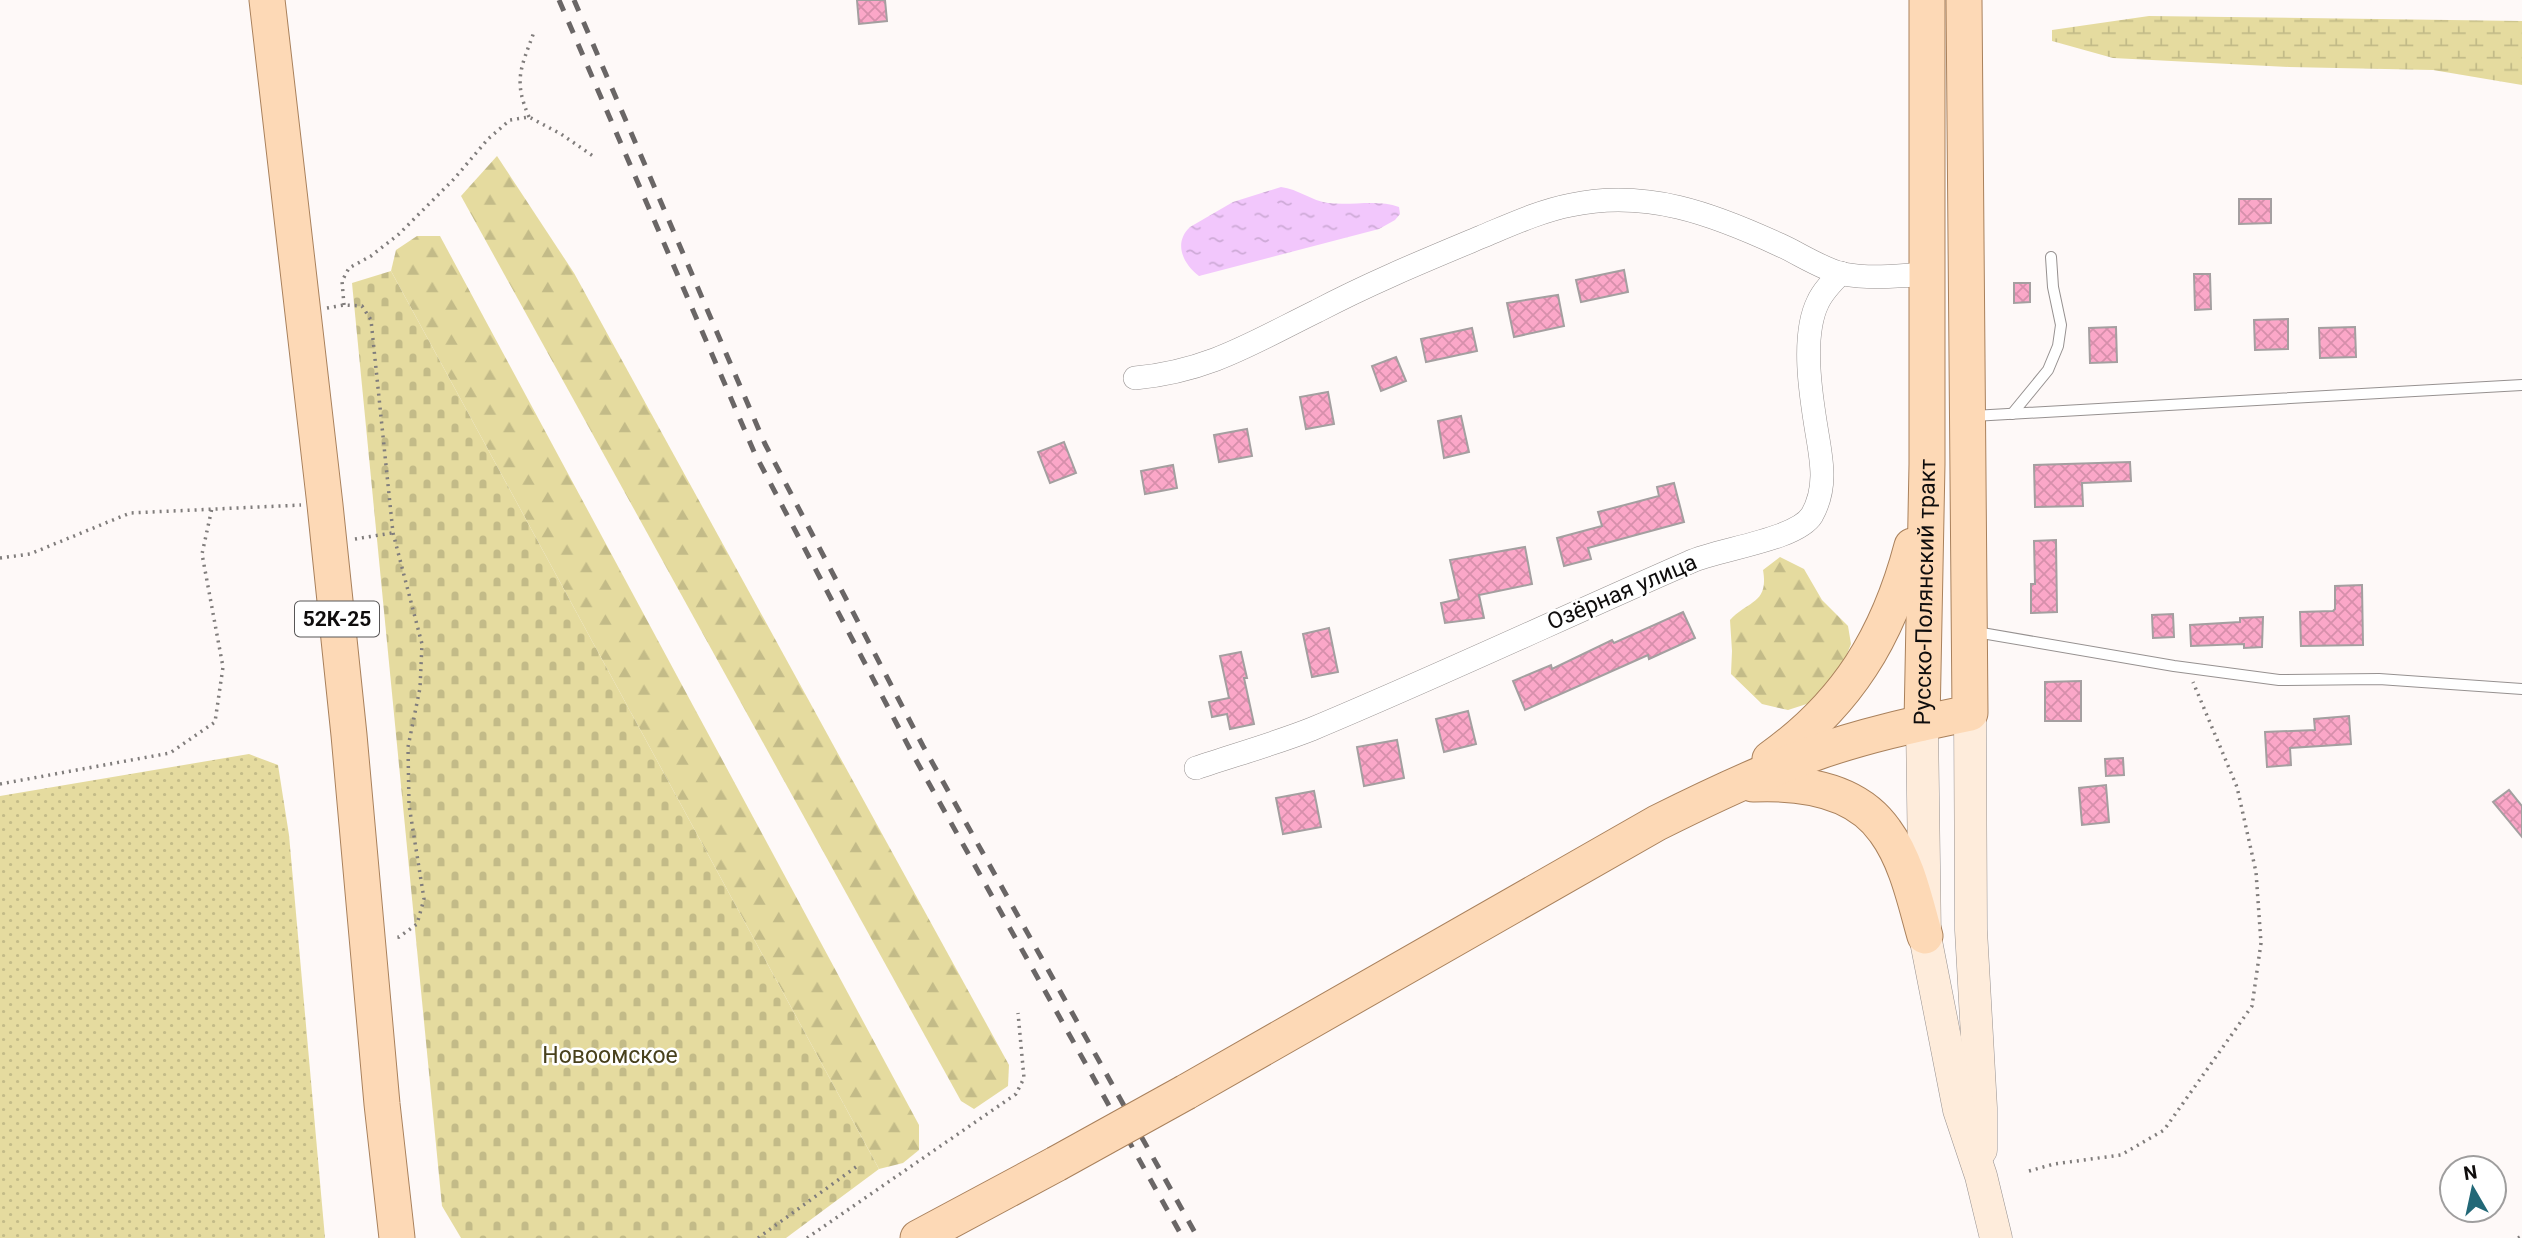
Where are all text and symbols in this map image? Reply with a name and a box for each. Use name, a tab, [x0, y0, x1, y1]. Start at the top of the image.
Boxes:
street label: Русско-Полянский тракт	[1908, 459, 1941, 726]
street label: Озёрная улица	[1543, 548, 1701, 636]
road number: 52К-25	[295, 602, 379, 636]
park label: Новоомское	[542, 1042, 678, 1069]
north arrow	[2438, 1154, 2508, 1224]
text: N	[2462, 1160, 2479, 1185]

